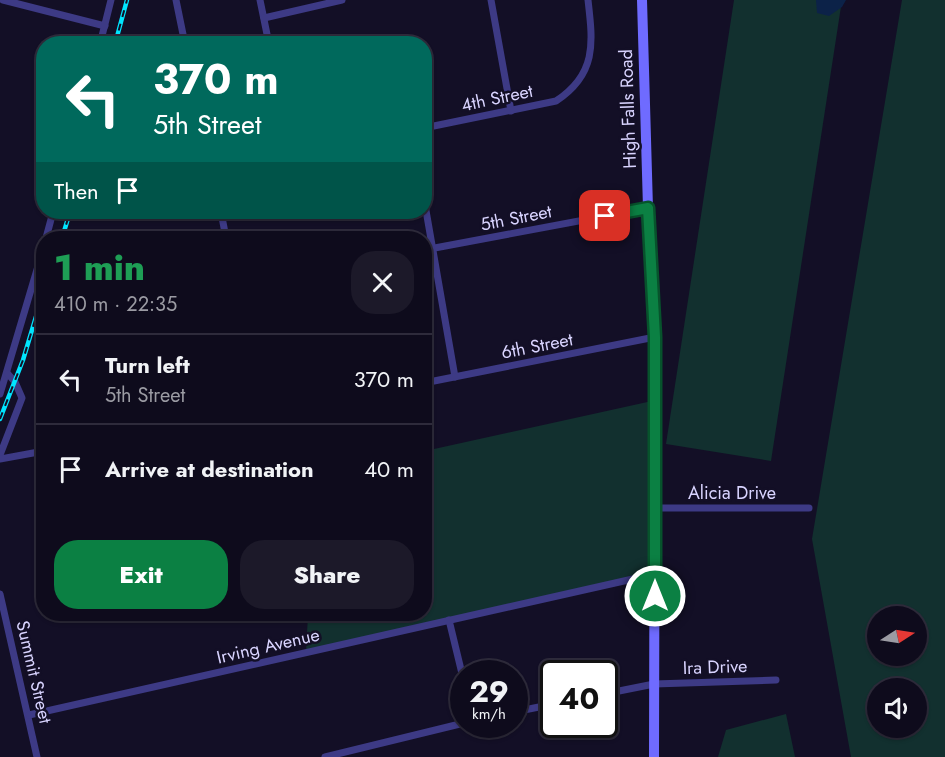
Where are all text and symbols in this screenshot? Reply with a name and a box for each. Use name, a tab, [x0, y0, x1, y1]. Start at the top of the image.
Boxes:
text: 370 m	[153, 49, 279, 110]
street label: High Falls Road	[613, 49, 643, 169]
icon: left	[54, 60, 132, 138]
street label: 4th Street	[459, 78, 536, 118]
text: 5th Street	[153, 105, 261, 144]
icon: arrive	[111, 174, 144, 207]
text: Then	[54, 175, 99, 207]
pin	[579, 190, 630, 241]
street label: 5th Street	[478, 198, 555, 238]
icon: arrive	[588, 199, 621, 232]
text: 1 min	[54, 241, 145, 293]
button: close	[351, 251, 414, 314]
text: 410 m · 22:35	[54, 290, 177, 319]
street label: 6th Street	[499, 326, 576, 366]
text: Turn left	[105, 349, 190, 381]
icon: left	[54, 363, 87, 396]
text: 370 m	[354, 363, 414, 395]
text: 5th Street	[105, 381, 185, 410]
icon: arrive	[54, 453, 87, 486]
text: Arrive at destination	[105, 453, 314, 485]
text: 40 m	[364, 453, 414, 485]
street label: Alicia Drive	[688, 480, 776, 506]
button: Exit	[54, 540, 228, 609]
button: Share	[240, 540, 414, 609]
position arrow	[623, 564, 687, 628]
north arrow	[867, 606, 927, 666]
map controls	[867, 606, 927, 738]
street label: Summit Street	[10, 618, 59, 727]
street label: Irving Avenue	[214, 622, 322, 670]
street label: Ira Drive	[682, 653, 748, 681]
speed limit sign: 40	[540, 660, 618, 738]
text: 29	[469, 670, 509, 713]
button: sound	[867, 678, 927, 738]
text: km/h	[472, 703, 506, 725]

